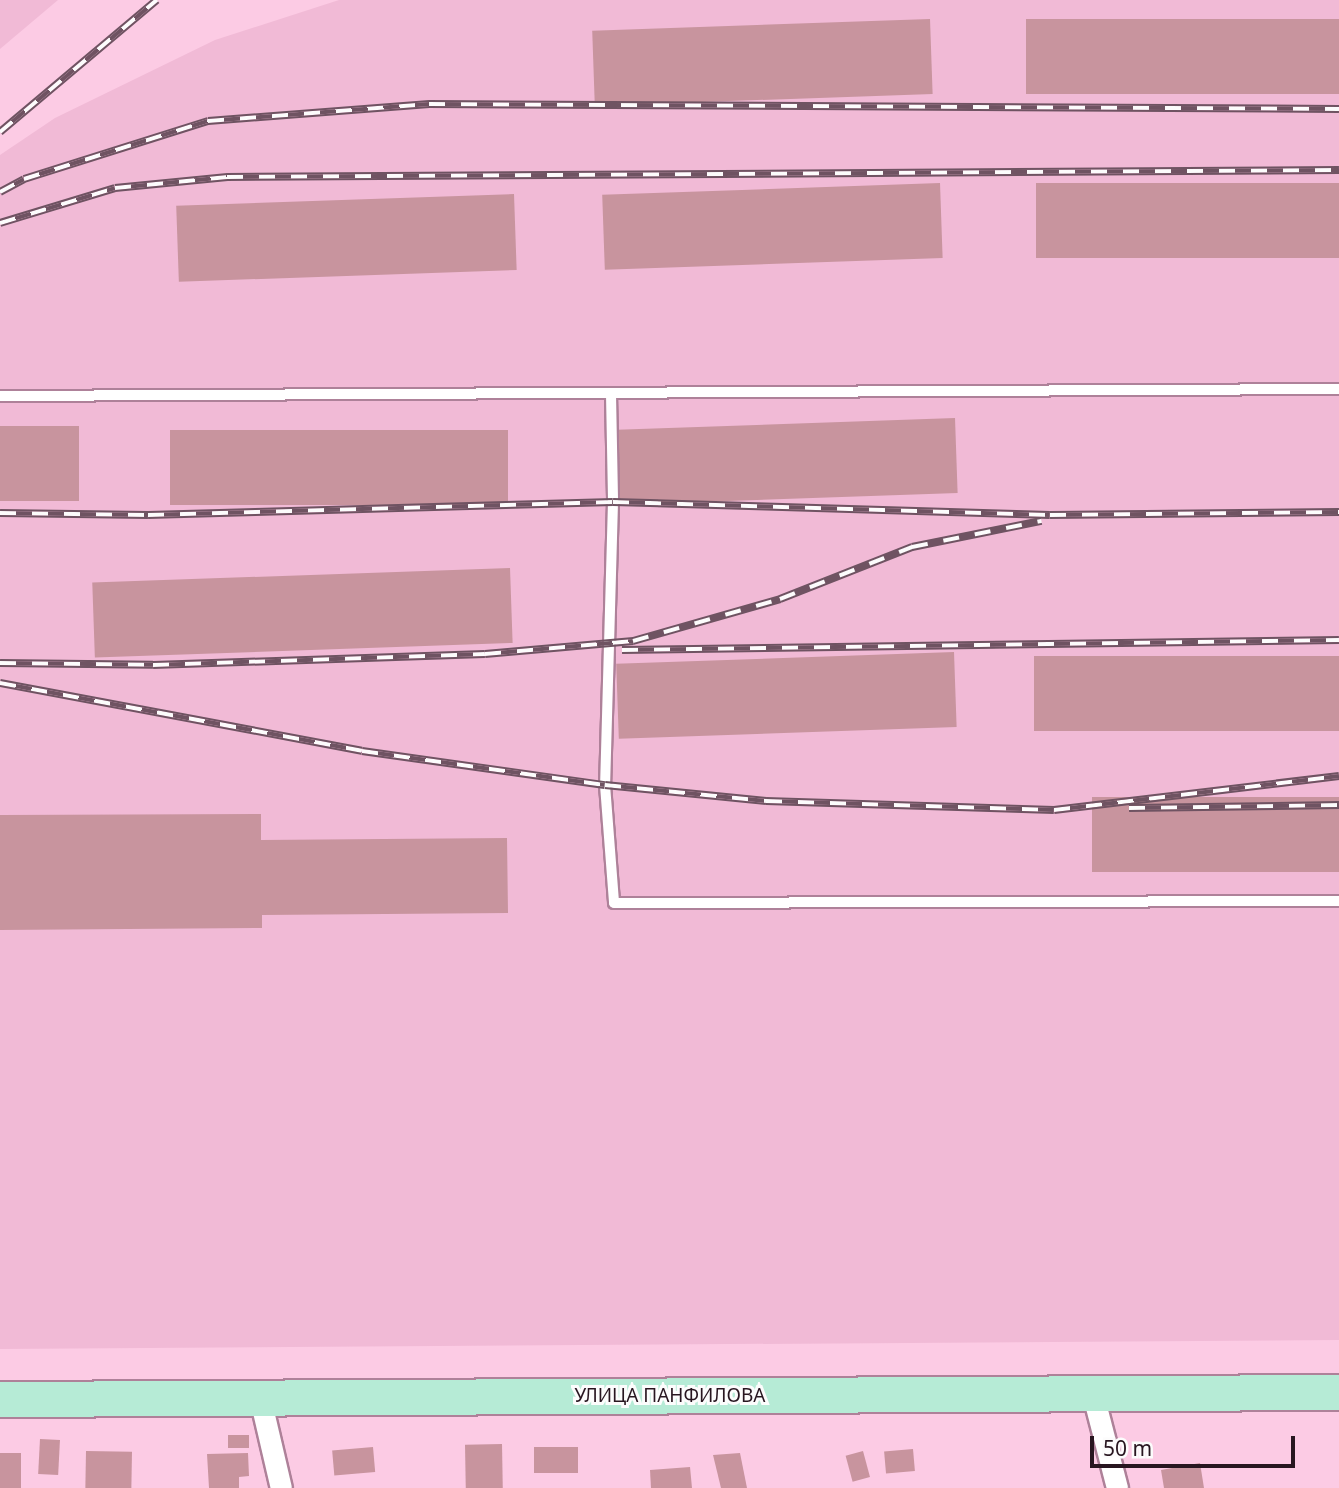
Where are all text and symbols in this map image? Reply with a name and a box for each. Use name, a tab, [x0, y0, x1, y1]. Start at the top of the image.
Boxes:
street label: УЛИЦА ПАНФИЛОВА	[575, 1385, 765, 1407]
scale bar	[1094, 1422, 1299, 1466]
text: 50 m	[1103, 1434, 1152, 1462]

